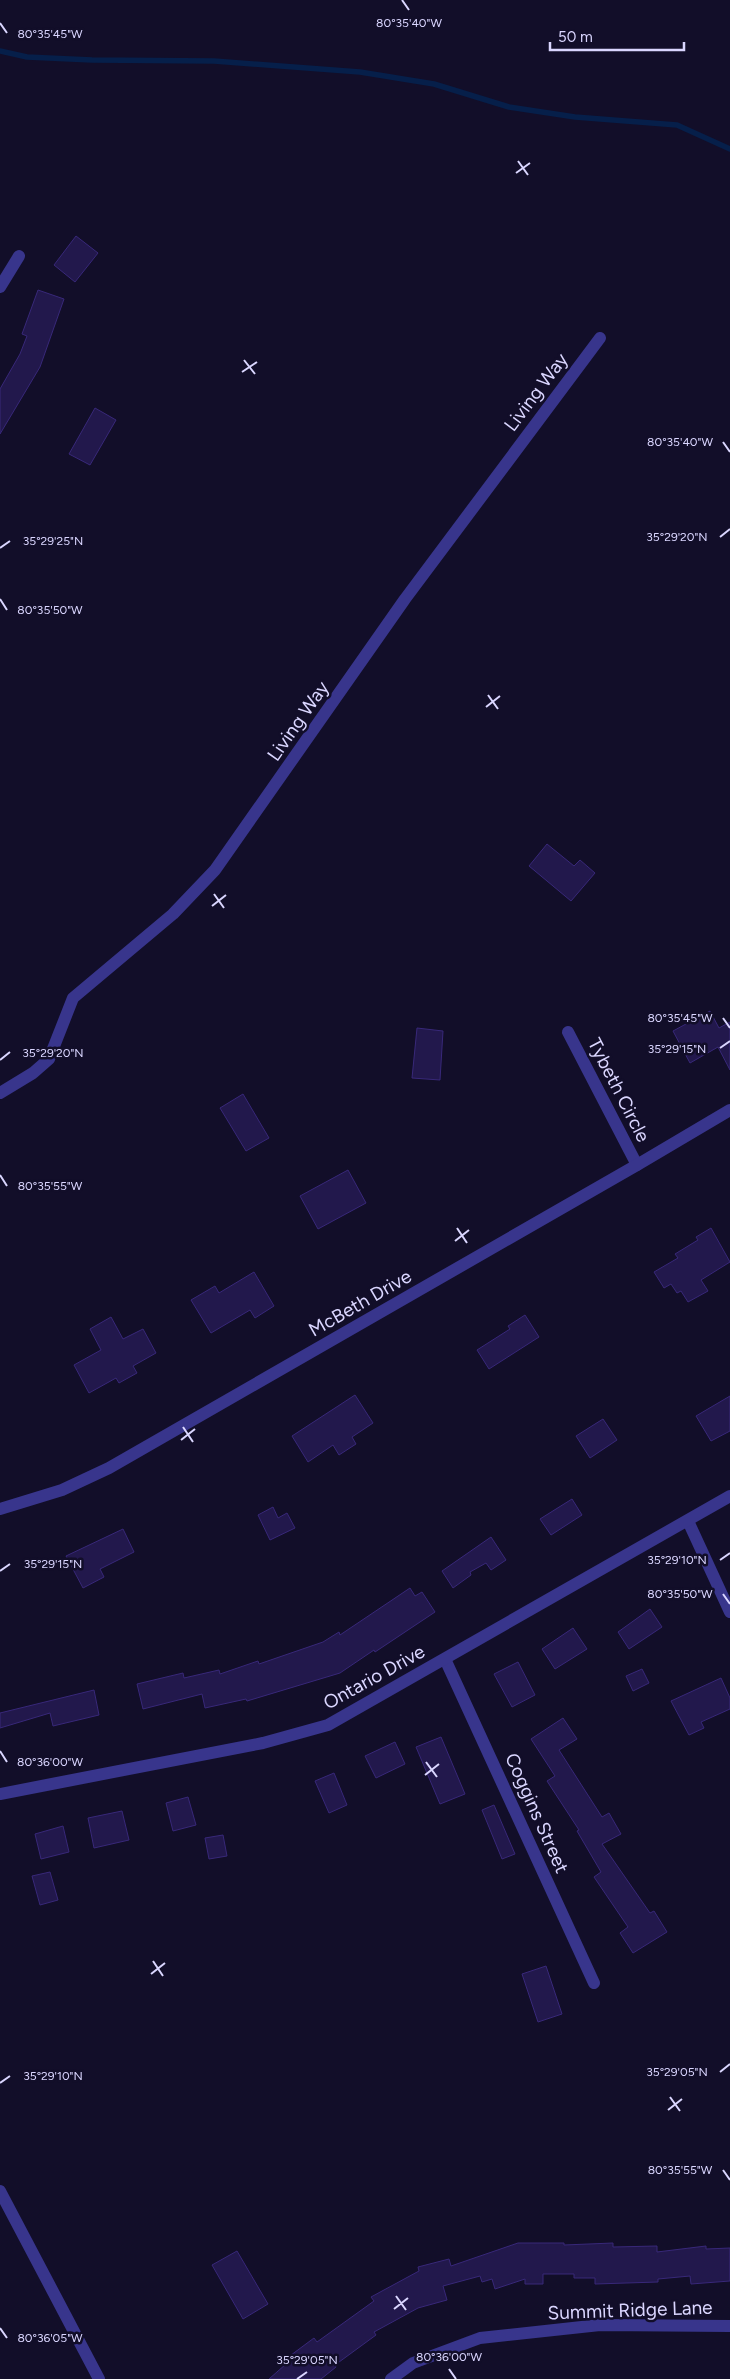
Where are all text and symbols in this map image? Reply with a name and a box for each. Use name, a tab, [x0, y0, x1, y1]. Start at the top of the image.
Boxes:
text: 80°35'40"W	[376, 16, 442, 30]
scale bar	[550, 20, 684, 52]
text: 80°35'45"W	[17, 27, 83, 41]
text: 50 m	[558, 28, 593, 46]
street label: Living Way	[499, 348, 573, 436]
text: 80°35'40"W	[647, 435, 713, 449]
text: 35°29'20"N	[646, 530, 708, 544]
text: 35°29'25"N	[23, 534, 83, 548]
text: 80°35'50"W	[17, 603, 83, 617]
street label: Living Way	[262, 677, 334, 765]
text: 80°35'45"W	[647, 1011, 713, 1025]
street label: Tybeth Circle	[583, 1034, 655, 1146]
text: 35°29'15"N	[648, 1042, 706, 1056]
text: 35°29'20"N	[22, 1046, 84, 1060]
text: 80°35'55"W	[18, 1179, 83, 1193]
street label: McBeth Drive	[305, 1264, 415, 1342]
text: 35°29'10"N	[647, 1553, 707, 1567]
text: 35°29'15"N	[24, 1557, 82, 1571]
text: 80°35'50"W	[647, 1587, 713, 1601]
street label: Ontario Drive	[319, 1640, 429, 1714]
street label: Coggins Street	[500, 1749, 574, 1877]
text: 80°36'00"W	[17, 1755, 83, 1769]
text: 35°29'05"N	[646, 2065, 708, 2079]
text: 35°29'10"N	[23, 2069, 83, 2083]
text: 80°35'55"W	[648, 2163, 713, 2177]
street label: Summit Ridge Lane	[547, 2296, 713, 2324]
text: 80°36'05"W	[17, 2331, 83, 2345]
text: 80°36'00"W	[416, 2350, 482, 2364]
text: 35°29'05"N	[276, 2353, 338, 2367]

